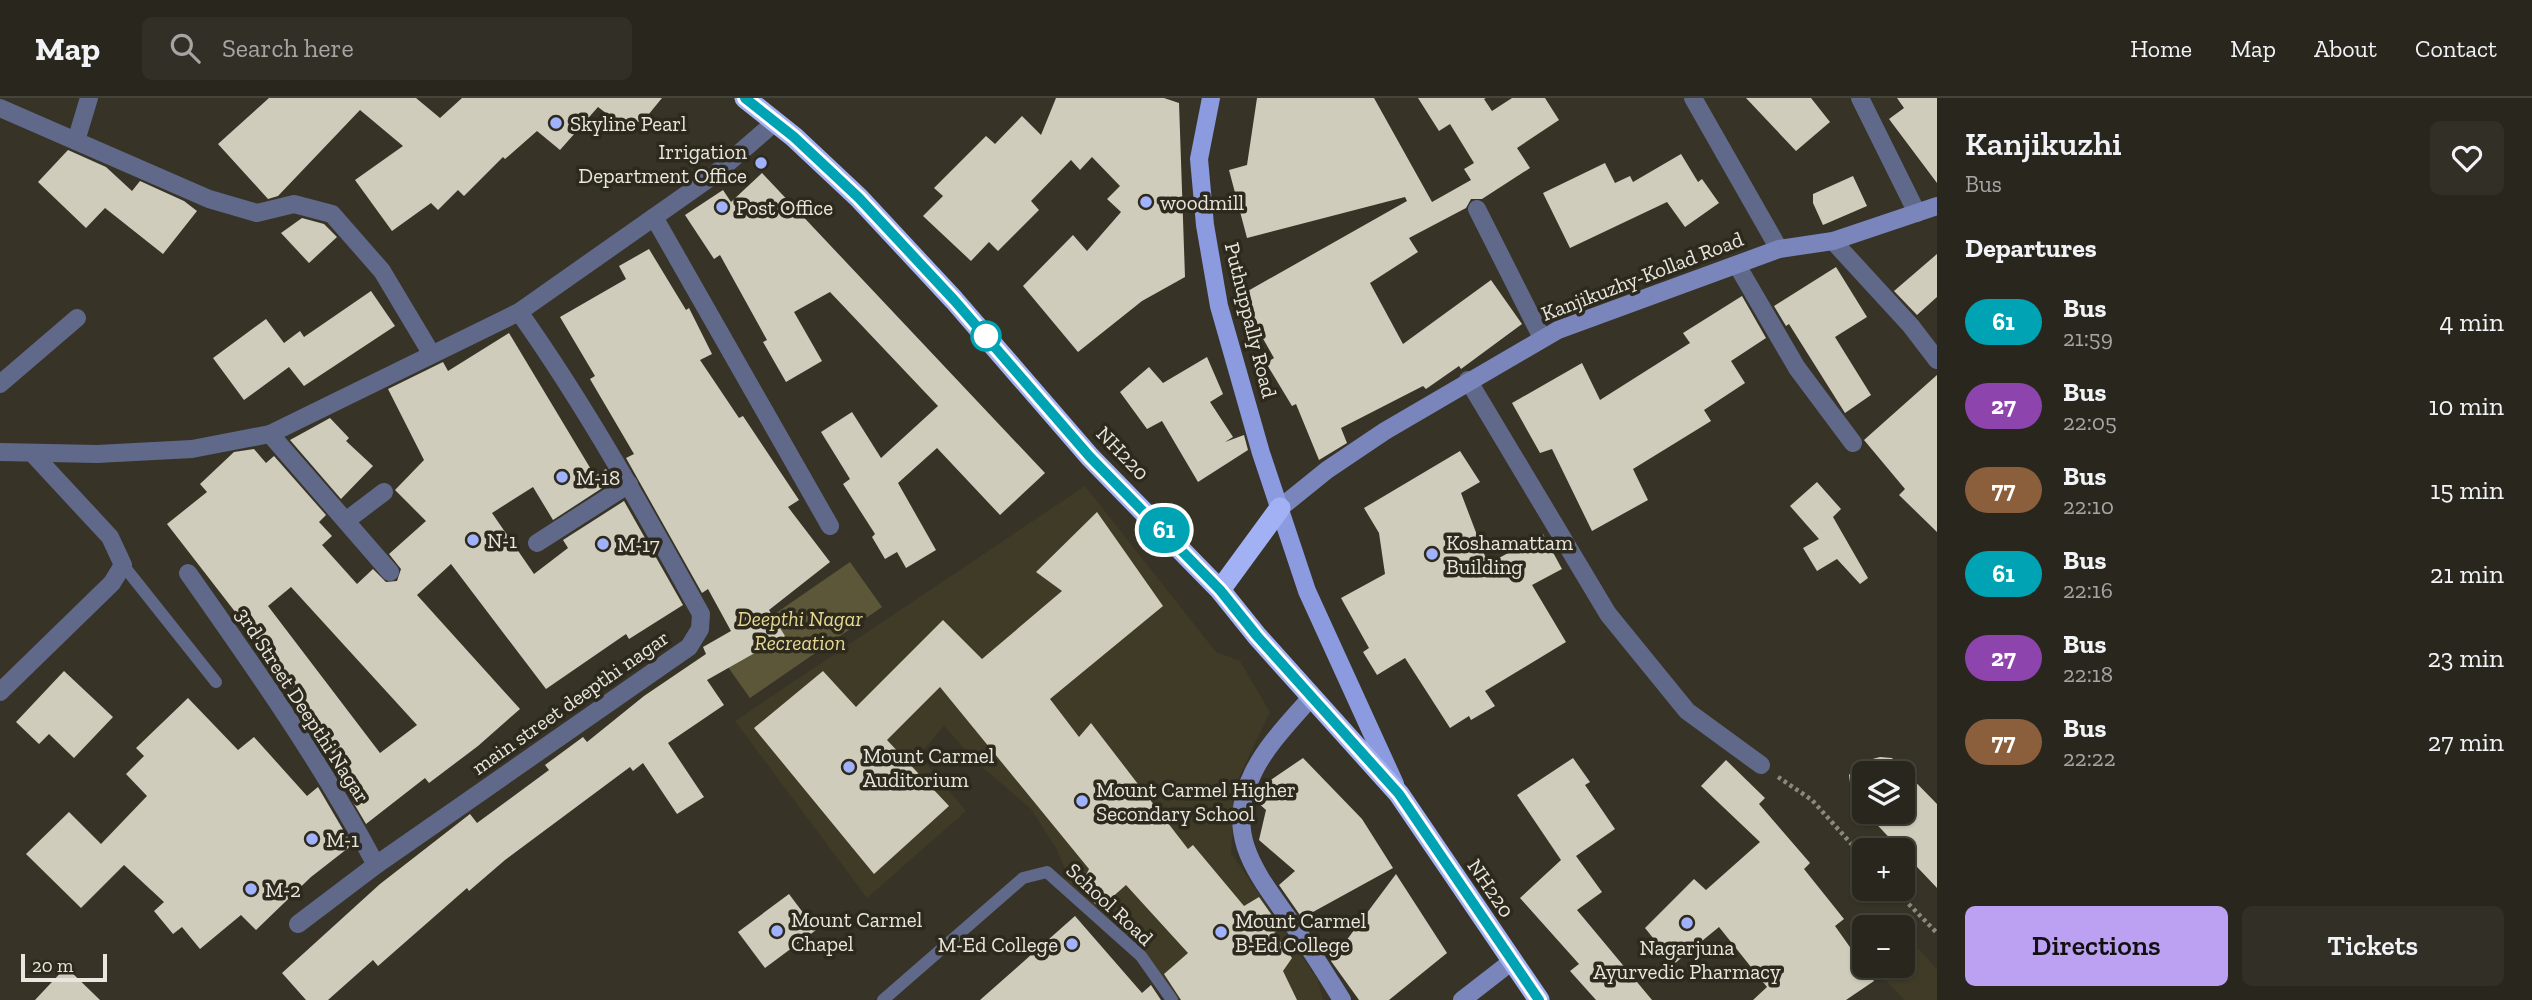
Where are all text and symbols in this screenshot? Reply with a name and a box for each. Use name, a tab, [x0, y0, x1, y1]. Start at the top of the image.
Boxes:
search box	[142, 17, 632, 80]
text: Map	[35, 29, 100, 68]
icon: search	[166, 29, 204, 67]
text: Search here	[222, 32, 354, 64]
text: Home	[2130, 34, 2192, 63]
text: Map	[2230, 34, 2276, 63]
text: About	[2314, 34, 2377, 63]
text: Contact	[2415, 34, 2497, 63]
place label: Skyline Pearl	[570, 111, 687, 136]
marker: Skyline Pearl	[548, 115, 564, 131]
button: heart	[2430, 121, 2504, 195]
text: Kanjikuzhi	[1965, 124, 2122, 163]
place label: Irrigation Department Office	[578, 139, 747, 188]
marker: Irrigation Department Office	[753, 155, 769, 171]
text: Bus	[1965, 170, 2002, 198]
place label: woodmill	[1160, 190, 1245, 215]
marker: woodmill	[1138, 194, 1154, 210]
place label: Post Office	[736, 195, 833, 220]
marker: Post Office	[714, 199, 730, 215]
street label: Kanjikuzhy-Kollad Road	[1538, 226, 1747, 327]
text: Departures	[1965, 232, 2097, 264]
street label: Puthuppally Road	[1220, 240, 1283, 401]
text: Bus	[2063, 292, 2106, 324]
text: 4 min	[2439, 306, 2504, 338]
text: 61	[1992, 307, 2015, 336]
unlabelled marker	[971, 321, 1001, 351]
text: 21:59	[2063, 324, 2113, 352]
text: Bus	[2063, 376, 2106, 408]
text: 10 min	[2428, 390, 2504, 422]
text: 27	[1991, 391, 2016, 420]
text: 22:05	[2063, 408, 2117, 436]
street label: NH220	[1091, 421, 1155, 485]
text: Bus	[2063, 460, 2106, 492]
place label: M-18	[576, 465, 620, 490]
marker: M-18	[554, 469, 570, 485]
text: 15 min	[2430, 474, 2504, 506]
text: 77	[1992, 475, 2015, 504]
text: 22:10	[2063, 492, 2114, 520]
line badge: 61	[1132, 507, 1196, 553]
text: 61	[1153, 515, 1175, 544]
place label: N-1	[487, 528, 517, 553]
place label: Koshamattam Building	[1446, 530, 1573, 579]
marker: N-1	[465, 532, 481, 548]
place label: M-17	[617, 532, 660, 557]
marker: M-17	[595, 536, 611, 552]
text: Bus	[2063, 544, 2106, 576]
marker: Koshamattam Building	[1424, 546, 1440, 562]
text: 21 min	[2430, 558, 2504, 590]
text: 61	[1992, 559, 2015, 588]
text: 22:16	[2063, 576, 2113, 604]
street label: 3rd Street Deepthi Nagar	[231, 603, 375, 807]
park label: Deepthi Nagar Recreation	[737, 606, 863, 655]
street label: main street deepthi nagar	[467, 624, 673, 780]
text: Bus	[2063, 628, 2106, 660]
text: 23 min	[2427, 642, 2504, 674]
text: 27	[1991, 643, 2016, 672]
text: 22:18	[2063, 660, 2113, 688]
text: Bus	[2063, 712, 2106, 744]
text: 27 min	[2428, 726, 2504, 758]
text: 77	[1992, 727, 2015, 756]
place label: Mount Carmel Auditorium	[863, 743, 995, 792]
text: 22:22	[2063, 744, 2116, 772]
marker: Mount Carmel Auditorium	[841, 759, 857, 775]
map controls	[1852, 761, 1915, 978]
button: layers	[1852, 761, 1915, 824]
place label: Mount Carmel Higher Secondary School	[1096, 777, 1296, 826]
marker: Mount Carmel Higher Secondary School	[1074, 793, 1090, 809]
place label: M-1	[326, 827, 359, 852]
marker: M-1	[304, 831, 320, 847]
button: +	[1852, 838, 1915, 901]
street label: NH220	[1462, 854, 1520, 922]
street label: School Road	[1061, 857, 1159, 951]
place label: M-2	[265, 877, 301, 902]
marker: M-2	[243, 881, 259, 897]
button: Directions	[1965, 906, 2228, 986]
button: Tickets	[2242, 906, 2504, 986]
place label: Mount Carmel Chapel	[791, 907, 923, 956]
place label: Mount Carmel B-Ed College	[1235, 908, 1367, 957]
marker: Nagarjuna Ayurvedic Pharmacy	[1679, 915, 1695, 931]
button: −	[1852, 915, 1915, 978]
marker: Mount Carmel Chapel	[769, 923, 785, 939]
marker: Mount Carmel B-Ed College	[1213, 924, 1229, 940]
place label: M-Ed College	[938, 932, 1058, 957]
place label: Nagarjuna Ayurvedic Pharmacy	[1593, 935, 1781, 984]
marker: M-Ed College	[1064, 936, 1080, 952]
scale bar	[21, 951, 107, 983]
text: 20 m	[32, 954, 73, 977]

